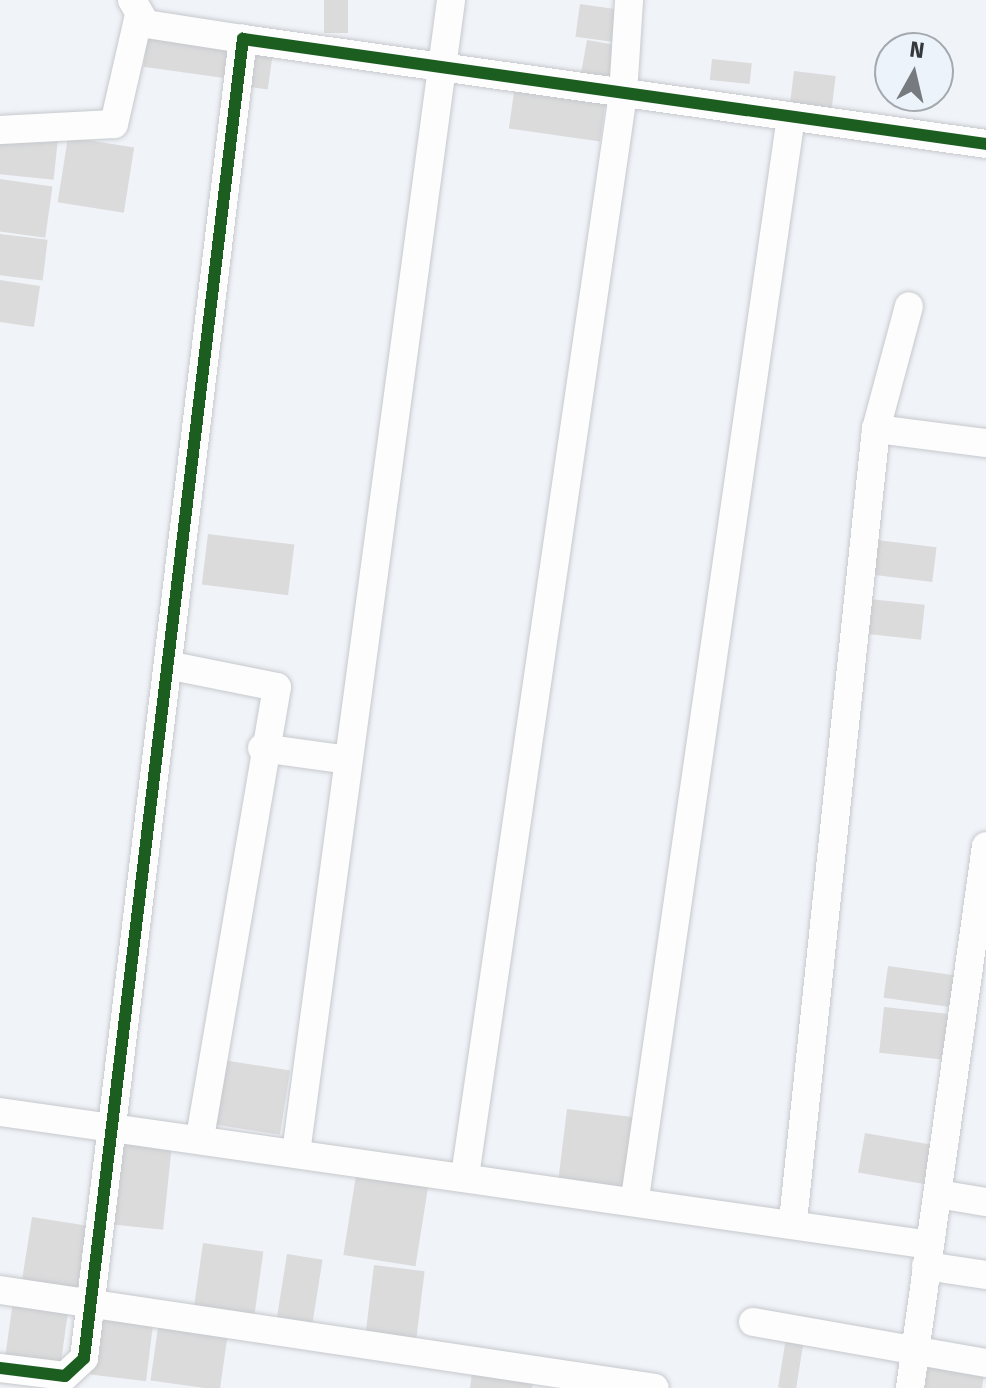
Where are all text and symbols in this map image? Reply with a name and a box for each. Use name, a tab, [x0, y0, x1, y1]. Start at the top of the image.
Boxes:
north arrow	[874, 32, 954, 112]
text: N	[908, 35, 926, 64]

